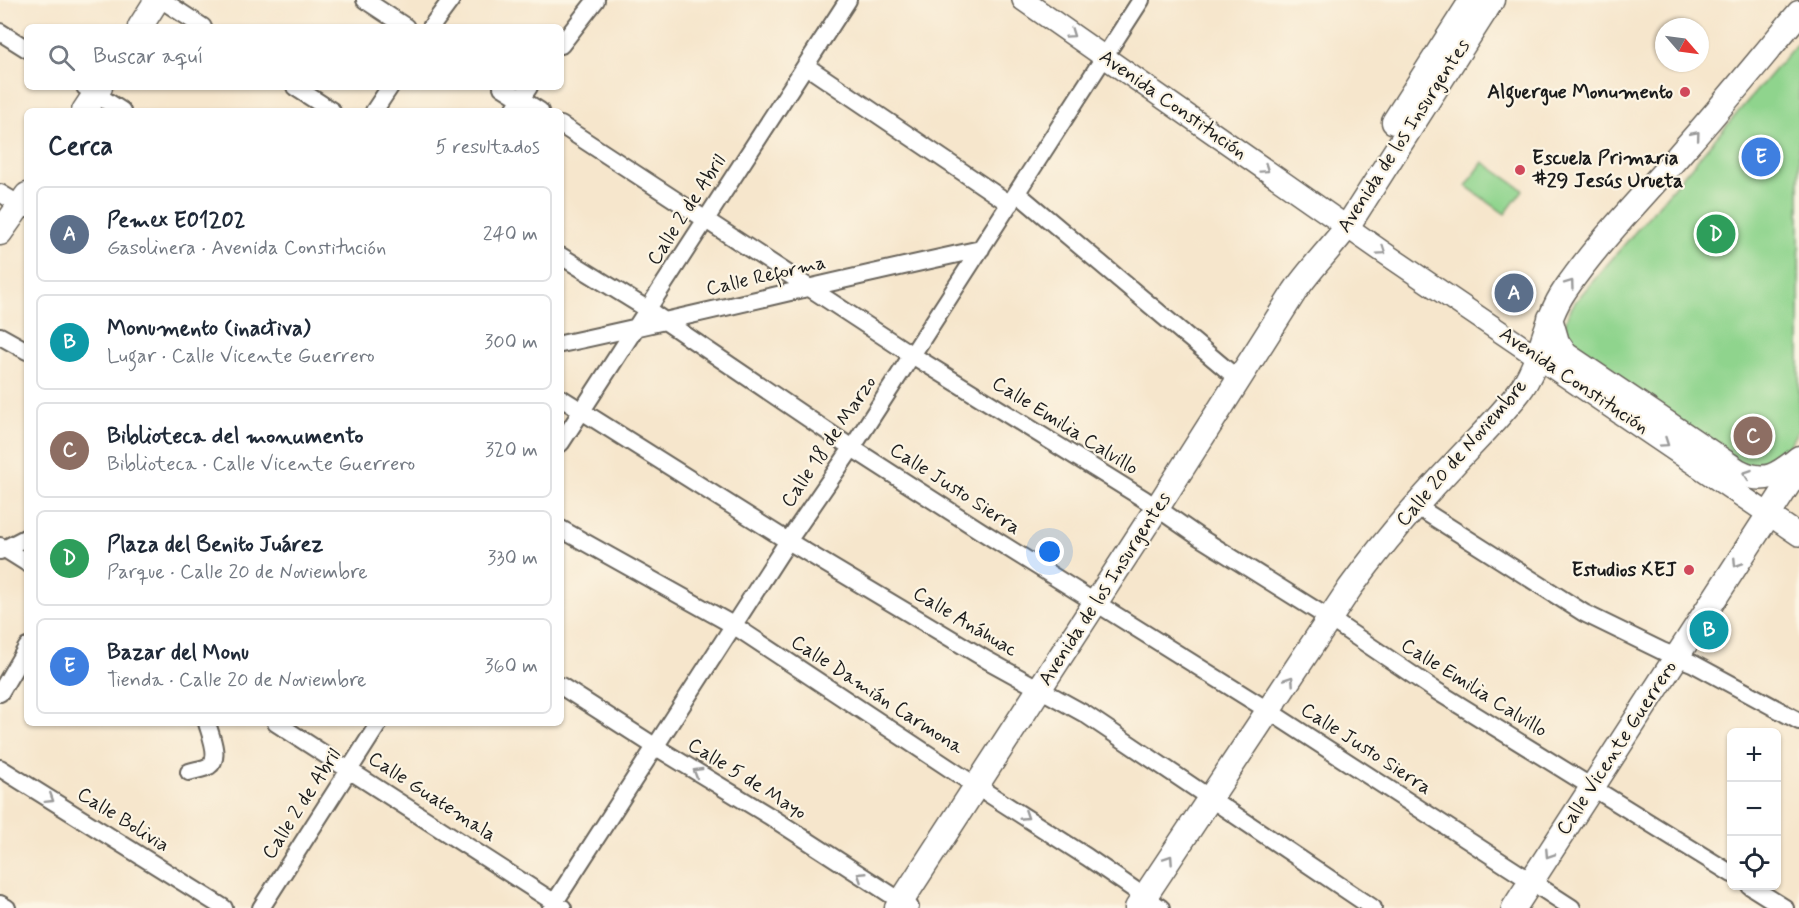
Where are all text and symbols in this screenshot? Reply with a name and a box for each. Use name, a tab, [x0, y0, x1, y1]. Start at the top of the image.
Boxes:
north arrow	[1655, 18, 1709, 72]
search box	[24, 24, 564, 90]
one-way arrow	[1064, 27, 1075, 38]
street label: Avenida de los Insurgentes	[1331, 34, 1477, 238]
icon: search	[45, 41, 78, 74]
text: Buscar aquí	[93, 43, 204, 71]
street label: Avenida Constitución	[1094, 44, 1252, 166]
place label: Alguergue Monumento	[1487, 79, 1673, 108]
marker: Alguergue Monumento	[1678, 85, 1692, 99]
text: Cerca	[48, 130, 113, 164]
one-way arrow	[1689, 131, 1700, 142]
text: 5 resultados	[435, 134, 540, 161]
pin: E	[1742, 134, 1780, 180]
place label: Escuela Primaria #29 Jesús Urueta	[1531, 145, 1683, 195]
street label: Calle 2 de Abril	[641, 149, 733, 271]
one-way arrow	[1259, 162, 1270, 173]
marker: Escuela Primaria #29 Jesús Urueta	[1513, 163, 1527, 177]
text: Pemex E01202	[107, 207, 245, 235]
pin: D	[1696, 212, 1736, 256]
text: A	[63, 221, 76, 248]
text: 240 m	[483, 221, 538, 248]
text: Gasolinera · Avenida Constitución	[107, 235, 386, 262]
one-way arrow	[1375, 244, 1386, 255]
street label: Calle Reforma	[703, 249, 829, 305]
pin: A	[1494, 270, 1534, 316]
one-way arrow	[1563, 279, 1574, 290]
text: Monumento (inactiva)	[107, 315, 311, 343]
street label: Avenida Constitución	[1494, 321, 1654, 441]
text: B	[63, 329, 76, 356]
text: 300 m	[484, 329, 538, 356]
text: Lugar · Calle Vicente Guerrero	[107, 343, 375, 370]
street label: Calle Emilia Calvillo	[987, 370, 1143, 482]
street label: Calle 18 de Marzo	[775, 371, 883, 513]
street label: Calle 20 de Noviembre	[1390, 373, 1534, 533]
pin: C	[1734, 414, 1772, 458]
text: Biblioteca del monumento	[107, 423, 363, 451]
street label: Calle Justo Sierra	[884, 436, 1026, 542]
one-way arrow	[1658, 436, 1669, 447]
text: C	[62, 437, 77, 464]
text: 320 m	[485, 437, 538, 464]
text: Biblioteca · Calle Vicente Guerrero	[107, 451, 415, 478]
one-way arrow	[1742, 469, 1753, 482]
street label: Avenida de los Insurgentes	[1032, 487, 1178, 691]
text: Plaza del Benito Juárez	[107, 531, 323, 559]
your location	[1035, 537, 1064, 566]
text: D	[63, 545, 76, 572]
text: 330 m	[487, 545, 538, 572]
place label: Estudios XEJ	[1571, 557, 1677, 584]
one-way arrow	[1733, 557, 1744, 568]
text: Parque · Calle 20 de Noviembre	[107, 559, 368, 586]
marker: Estudios XEJ	[1682, 563, 1696, 577]
street label: Calle Anáhuac	[908, 580, 1022, 664]
pin: B	[1690, 608, 1728, 652]
street label: Calle Damián Carmona	[785, 629, 970, 762]
street label: Calle Emilia Calvillo	[1396, 632, 1552, 744]
text: Bazar del Monu	[107, 639, 249, 667]
text: E	[64, 653, 75, 680]
text: 360 m	[485, 653, 538, 680]
street label: Calle Vicente Guerrero	[1550, 655, 1684, 841]
text: Tienda · Calle 20 de Noviembre	[107, 667, 366, 694]
one-way arrow	[1283, 676, 1294, 687]
street label: Calle Justo Sierra	[1295, 696, 1437, 802]
map controls	[1727, 728, 1781, 890]
button: +	[1727, 728, 1781, 782]
street label: Calle 5 de Mayo	[682, 732, 812, 826]
street label: Calle 2 de Abril	[256, 743, 348, 865]
street label: Calle Guatemala	[363, 745, 501, 849]
one-way arrow	[693, 768, 703, 779]
street label: Calle Bolivia	[72, 781, 174, 859]
button: −	[1727, 782, 1781, 836]
one-way arrow	[44, 792, 54, 804]
one-way arrow	[1019, 809, 1030, 820]
button: locate	[1727, 836, 1781, 890]
one-way arrow	[1545, 847, 1556, 858]
one-way arrow	[1162, 855, 1173, 866]
one-way arrow	[857, 872, 868, 883]

